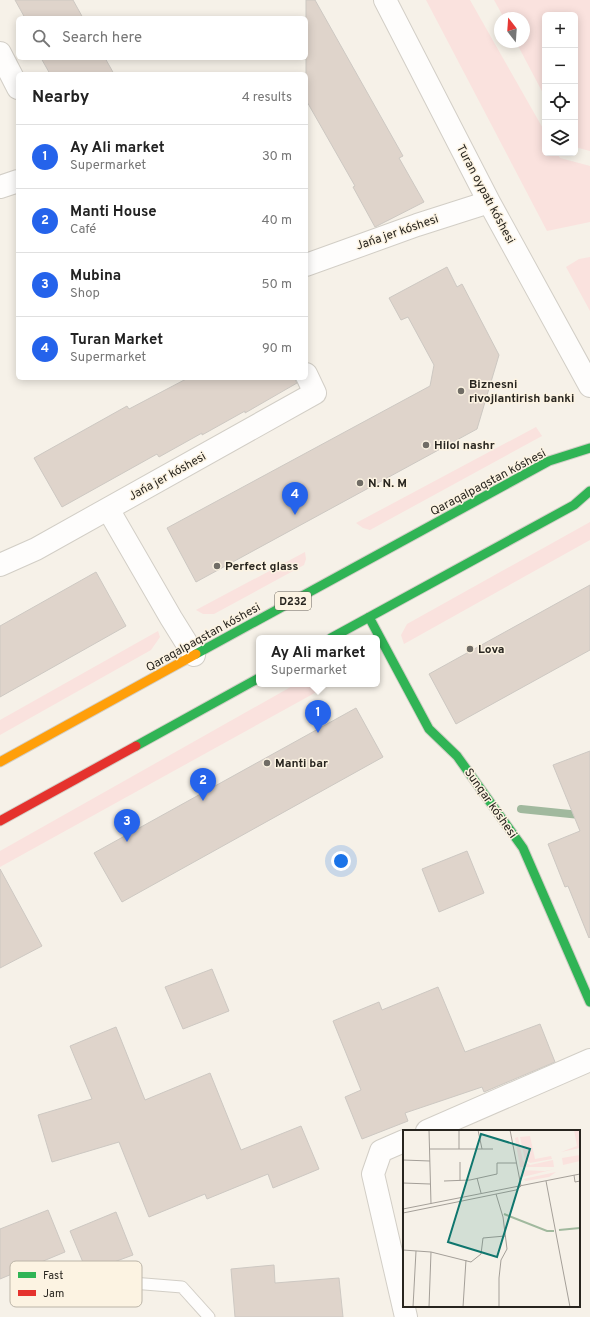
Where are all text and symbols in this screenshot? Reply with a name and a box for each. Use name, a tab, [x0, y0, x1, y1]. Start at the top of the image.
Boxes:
north arrow	[494, 12, 530, 48]
map controls	[542, 12, 578, 156]
button: +	[542, 12, 578, 48]
search box	[16, 16, 308, 60]
icon: search	[30, 27, 52, 49]
text: Search here	[62, 29, 142, 48]
button: −	[542, 48, 578, 84]
button: locate	[542, 84, 578, 120]
text: Nearby	[32, 87, 89, 109]
text: 4 results	[242, 90, 292, 106]
button: layers	[542, 120, 578, 156]
text: Ay Ali market	[70, 139, 165, 158]
street label: Turan oypatı kóshesi	[452, 142, 518, 247]
text: 1	[42, 149, 48, 165]
text: 30 m	[262, 149, 292, 165]
text: Supermarket	[70, 158, 146, 174]
text: Manti House	[70, 203, 157, 222]
street label: Jańa jer kóshesi	[354, 211, 441, 255]
text: 2	[41, 213, 49, 229]
text: 40 m	[262, 213, 292, 229]
text: Café	[70, 222, 96, 238]
text: Mubina	[70, 267, 121, 286]
text: 3	[41, 277, 49, 293]
text: 50 m	[262, 277, 292, 293]
text: Shop	[70, 286, 100, 302]
text: Turan Market	[70, 331, 163, 350]
text: 4	[41, 341, 49, 357]
text: 90 m	[262, 341, 292, 357]
text: Supermarket	[70, 350, 146, 366]
place label: Biznesni rivojlantirish banki	[469, 377, 574, 407]
marker: Biznesni rivojlantirish banki	[456, 386, 466, 396]
place label: Hilol nashr	[434, 438, 495, 454]
marker: Hilol nashr	[421, 440, 431, 450]
street label: Qaraqalpaqstan kóshesi	[428, 446, 549, 520]
street label: Jańa jer kóshesi	[126, 449, 209, 505]
place label: N. N. M	[368, 476, 407, 492]
marker: N. N. M	[355, 478, 365, 488]
pin: 4	[282, 482, 308, 515]
place label: Perfect glass	[225, 559, 299, 575]
marker: Perfect glass	[212, 561, 222, 571]
road number: D232	[275, 592, 311, 610]
street label: Qaraqalpaqstan kóshesi	[143, 600, 264, 676]
popup	[256, 635, 380, 687]
place label: Lova	[478, 642, 505, 658]
text: Ay Ali market	[271, 644, 365, 663]
marker: Lova	[465, 644, 475, 654]
text: Supermarket	[271, 663, 347, 679]
pin: 1	[305, 700, 331, 733]
place label: Manti bar	[275, 756, 328, 772]
marker: Manti bar	[262, 758, 272, 768]
street label: Sunqar kóshesi	[460, 765, 520, 842]
pin: 2	[190, 768, 216, 801]
pin: 3	[114, 809, 140, 842]
your location	[331, 851, 351, 871]
inset map	[403, 1130, 580, 1307]
legend	[10, 1261, 142, 1307]
text: Fast	[43, 1269, 63, 1283]
text: Jam	[43, 1287, 64, 1301]

